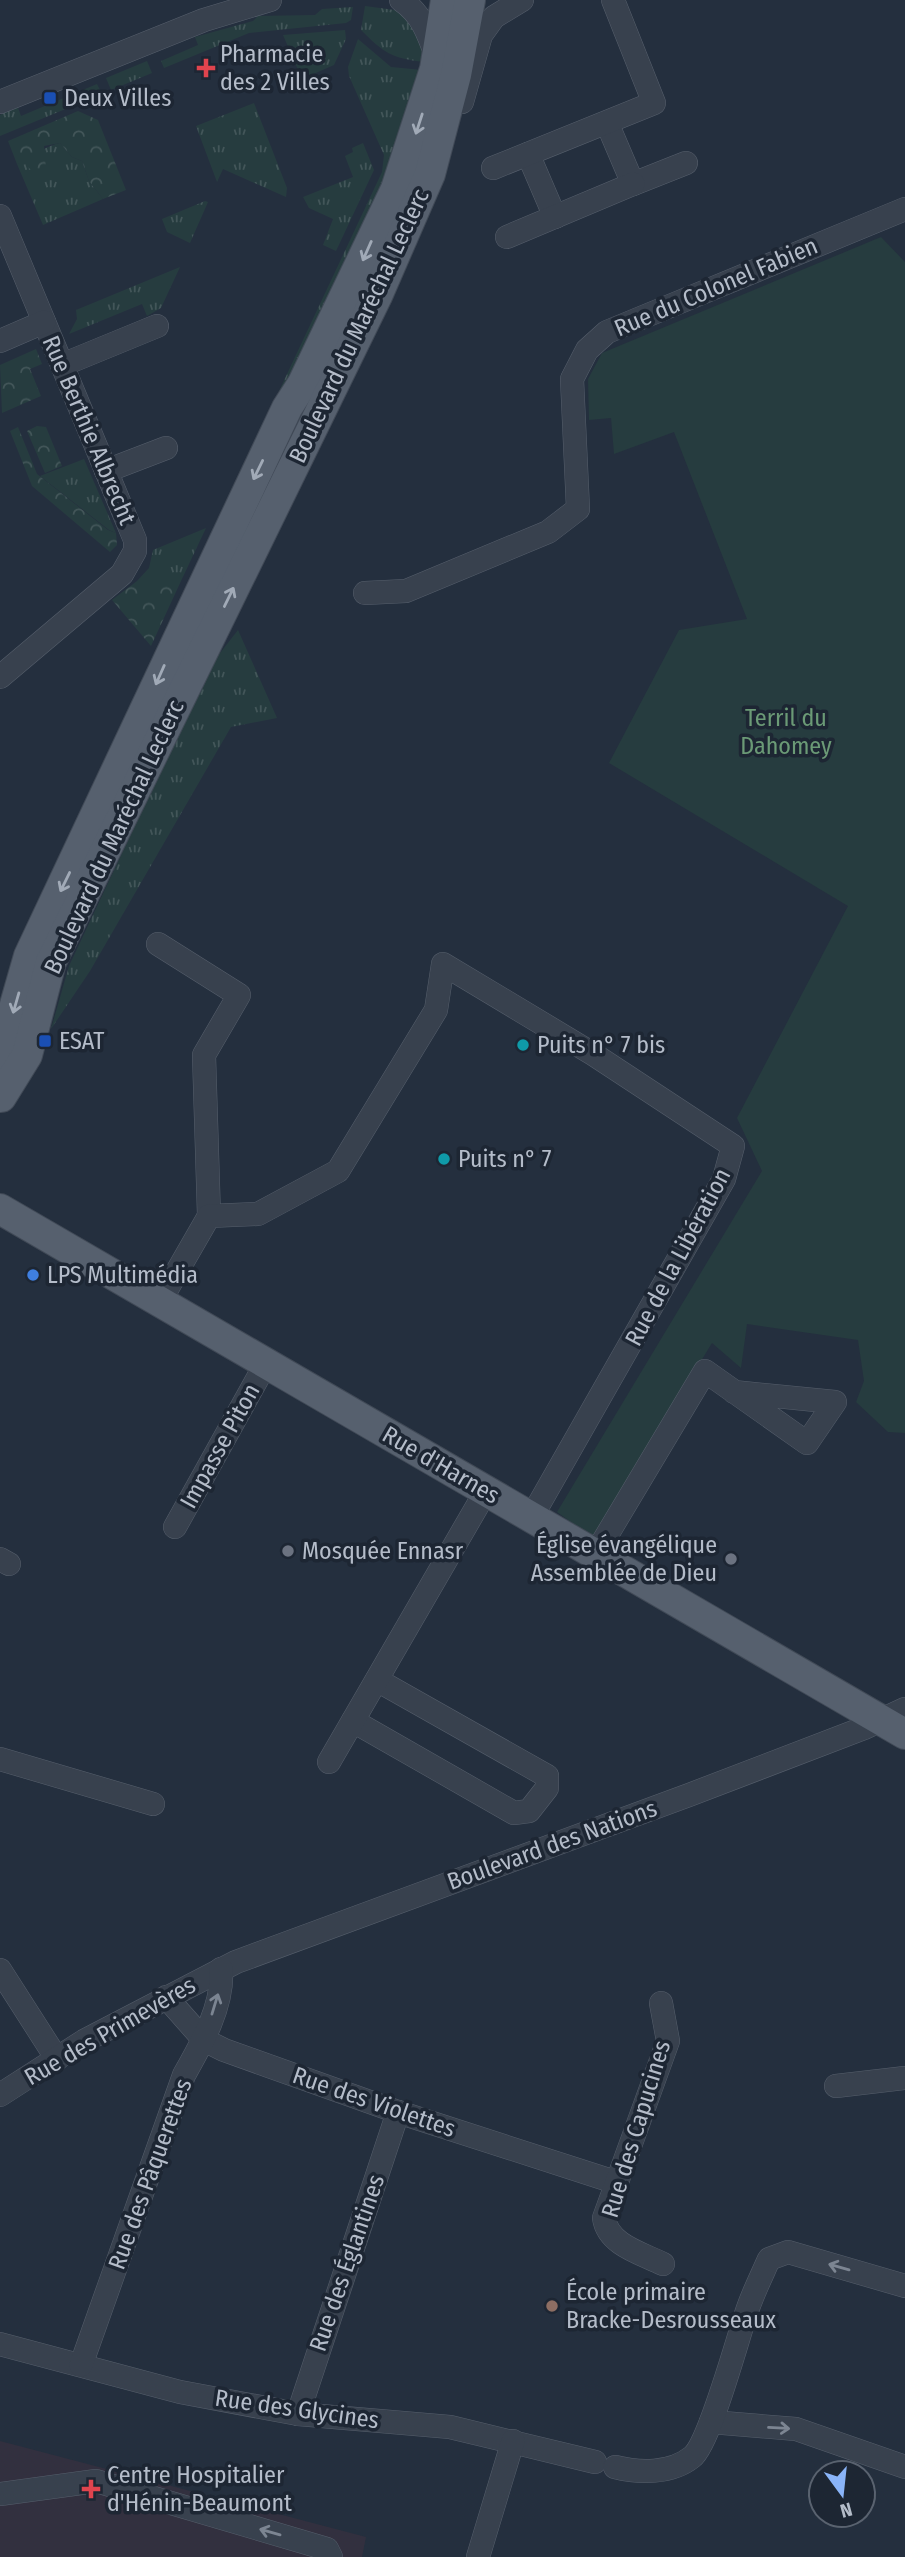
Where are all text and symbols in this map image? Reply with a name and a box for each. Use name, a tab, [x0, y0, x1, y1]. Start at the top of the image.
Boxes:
place label: Pharmacie des 2 Villes	[220, 40, 330, 96]
marker: Pharmacie des 2 Villes	[198, 60, 214, 76]
place label: Deux Villes	[64, 84, 171, 112]
marker: Deux Villes	[42, 90, 58, 106]
one-way arrow	[412, 112, 425, 134]
street label: Boulevard du Maréchal Leclerc	[283, 185, 435, 467]
street label: Rue du Colonel Fabien	[610, 232, 822, 342]
one-way arrow	[360, 240, 373, 261]
street label: Rue Berthie Albrecht	[37, 331, 142, 529]
one-way arrow	[250, 459, 264, 480]
one-way arrow	[223, 587, 236, 608]
one-way arrow	[153, 664, 166, 685]
street label: Boulevard du Maréchal Leclerc	[38, 696, 190, 978]
park label: Terril du Dahomey	[740, 704, 832, 760]
one-way arrow	[58, 871, 71, 892]
one-way arrow	[9, 991, 22, 1014]
place label: ESAT	[59, 1027, 104, 1055]
place label: Puits n° 7 bis	[537, 1031, 665, 1059]
marker: ESAT	[37, 1033, 53, 1049]
marker: Puits n° 7 bis	[515, 1037, 531, 1053]
place label: Puits n° 7	[458, 1145, 552, 1173]
marker: Puits n° 7	[436, 1151, 452, 1167]
street label: Rue de la Libération	[619, 1163, 737, 1351]
place label: LPS Multimédia	[47, 1261, 198, 1289]
marker: LPS Multimédia	[25, 1267, 41, 1283]
street label: Impasse Piton	[174, 1379, 266, 1513]
street label: Rue d'Harnes	[378, 1420, 504, 1510]
place label: Église évangélique Assemblée de Dieu	[531, 1530, 717, 1587]
place label: Mosquée Ennasr	[302, 1537, 464, 1565]
marker: Mosquée Ennasr	[280, 1543, 296, 1559]
marker: Église évangélique Assemblée de Dieu	[723, 1551, 739, 1567]
street label: Boulevard des Nations	[443, 1794, 661, 1896]
street label: Rue des Primevères	[20, 1971, 200, 2091]
one-way arrow	[209, 1994, 222, 2016]
street label: Rue des Capucines	[596, 2037, 676, 2221]
street label: Rue des Violettes	[289, 2061, 459, 2143]
street label: Rue des Pâquerettes	[102, 2075, 198, 2273]
street label: Rue des Églantines	[303, 2171, 390, 2355]
one-way arrow	[829, 2260, 851, 2273]
place label: École primaire Bracke-Desrousseaux	[566, 2277, 777, 2334]
marker: École primaire Bracke-Desrousseaux	[544, 2298, 560, 2314]
street label: Rue des Glycines	[213, 2384, 381, 2434]
one-way arrow	[767, 2421, 790, 2434]
north arrow	[807, 2459, 877, 2529]
place label: Centre Hospitalier d'Hénin-Beaumont	[107, 2461, 292, 2517]
marker: Centre Hospitalier d'Hénin-Beaumont	[81, 2479, 101, 2499]
text: N	[838, 2497, 855, 2523]
one-way arrow	[259, 2525, 281, 2538]

